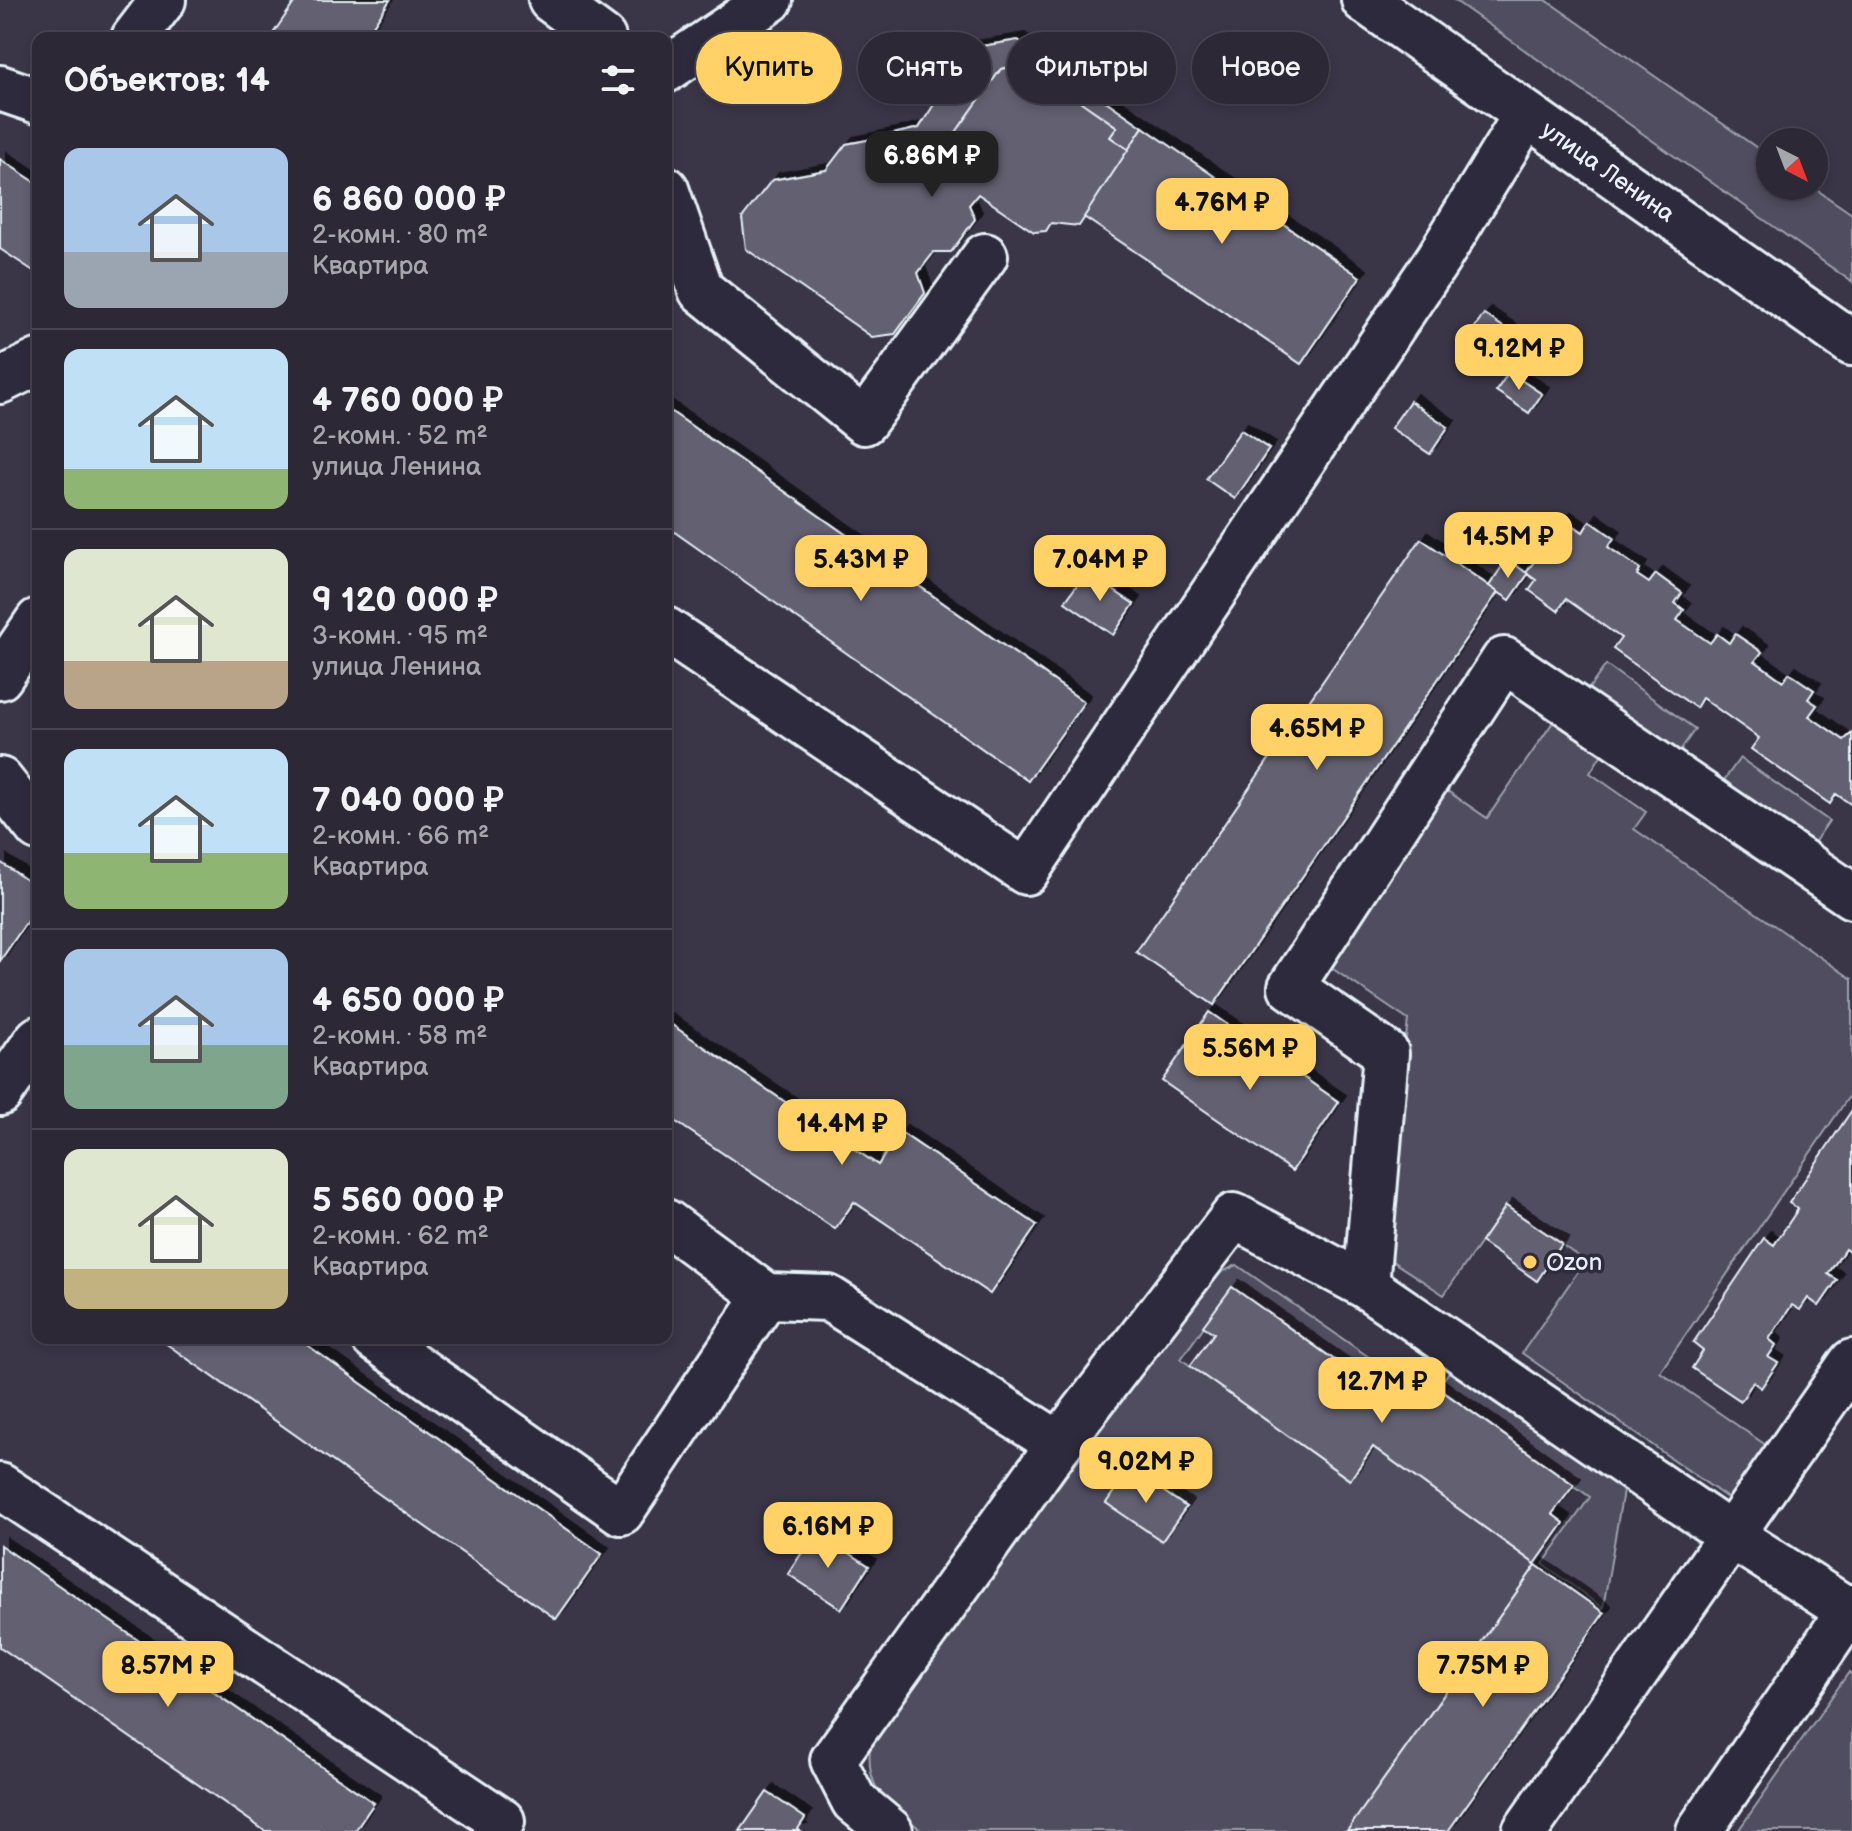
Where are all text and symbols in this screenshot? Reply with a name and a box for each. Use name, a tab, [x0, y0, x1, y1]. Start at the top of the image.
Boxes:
chip: Купить	[696, 32, 842, 104]
chip: Снять	[858, 32, 991, 104]
chip: Фильтры	[1007, 32, 1176, 104]
chip: Новое	[1192, 32, 1329, 104]
icon: filters	[596, 58, 640, 102]
text: Объектов: 14	[64, 60, 270, 101]
street label: улица Ленина	[1536, 115, 1680, 229]
north arrow	[1756, 128, 1828, 200]
map controls	[1756, 128, 1828, 200]
pin: 6.86M ₽	[858, 131, 1006, 199]
text: 6.86M ₽	[883, 141, 981, 172]
pin: 4.76M ₽	[1148, 178, 1296, 246]
text: 6 860 000 ₽	[312, 179, 506, 220]
icon: home	[128, 180, 224, 276]
text: 4.76M ₽	[1174, 188, 1270, 219]
text: 2-комн. · 80 m²	[312, 220, 488, 251]
text: Квартира	[312, 251, 429, 282]
pin: 9.12M ₽	[1445, 324, 1593, 392]
text: 9.12M ₽	[1473, 334, 1565, 365]
text: 4 760 000 ₽	[312, 380, 503, 421]
icon: home	[128, 381, 224, 477]
text: 2-комн. · 52 m²	[312, 421, 488, 452]
text: улица Ленина	[312, 452, 481, 483]
pin: 14.5M ₽	[1434, 512, 1582, 580]
text: 14.5M ₽	[1462, 522, 1554, 553]
pin: 5.43M ₽	[787, 535, 935, 603]
pin: 7.04M ₽	[1026, 535, 1174, 603]
text: 5.43M ₽	[813, 545, 909, 576]
text: 7.04M ₽	[1052, 545, 1148, 576]
text: 9 120 000 ₽	[312, 580, 498, 621]
icon: home	[128, 581, 224, 677]
text: 3-комн. · 95 m²	[312, 621, 488, 652]
text: улица Ленина	[312, 652, 481, 683]
pin: 4.65M ₽	[1243, 704, 1391, 772]
text: 4.65M ₽	[1269, 714, 1365, 745]
text: 7 040 000 ₽	[312, 780, 504, 821]
icon: home	[128, 781, 224, 877]
text: 2-комн. · 66 m²	[312, 821, 489, 852]
text: Квартира	[312, 852, 429, 883]
text: 4 650 000 ₽	[312, 980, 504, 1021]
icon: home	[128, 981, 224, 1077]
text: 2-комн. · 58 m²	[312, 1021, 488, 1052]
pin: 5.56M ₽	[1176, 1024, 1324, 1092]
text: 5.56M ₽	[1202, 1034, 1298, 1065]
text: Квартира	[312, 1052, 429, 1083]
pin: 14.4M ₽	[768, 1099, 916, 1167]
text: 14.4M ₽	[796, 1109, 888, 1140]
text: 5 560 000 ₽	[312, 1180, 504, 1221]
icon: home	[128, 1181, 224, 1277]
text: 2-комн. · 62 m²	[312, 1221, 489, 1252]
place label: Ozon	[1546, 1248, 1602, 1277]
text: Квартира	[312, 1252, 429, 1283]
marker: Ozon	[1521, 1253, 1539, 1271]
pin: 12.7M ₽	[1308, 1357, 1456, 1425]
text: 12.7M ₽	[1336, 1367, 1428, 1398]
pin: 9.02M ₽	[1072, 1437, 1220, 1505]
text: 9.02M ₽	[1097, 1447, 1195, 1478]
pin: 6.16M ₽	[754, 1502, 902, 1570]
text: 6.16M ₽	[782, 1512, 874, 1543]
pin: 8.57M ₽	[94, 1641, 242, 1709]
pin: 7.75M ₽	[1409, 1641, 1557, 1709]
text: 8.57M ₽	[120, 1651, 216, 1682]
text: 7.75M ₽	[1436, 1651, 1530, 1682]

